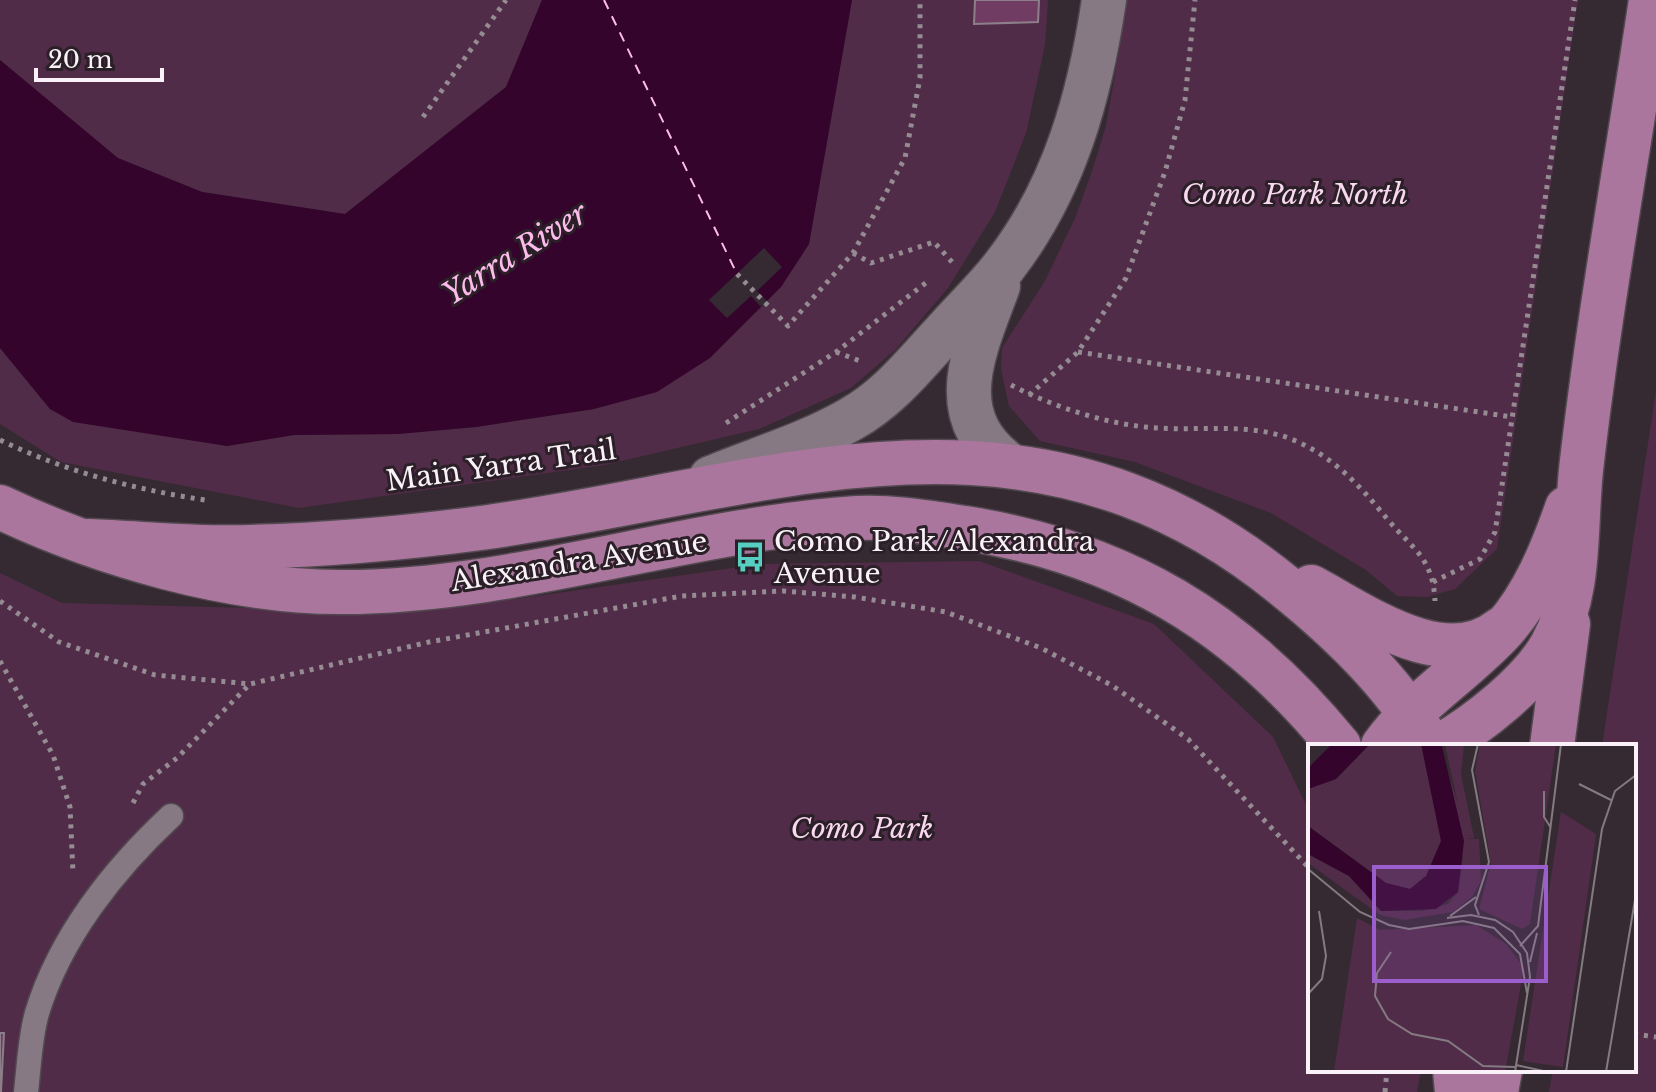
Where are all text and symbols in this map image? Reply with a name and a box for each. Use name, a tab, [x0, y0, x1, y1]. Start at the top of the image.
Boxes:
scale bar	[36, 32, 162, 82]
text: 20 m	[48, 45, 113, 74]
park label: Como Park North	[1182, 177, 1408, 212]
water label: Yarra River	[435, 194, 595, 313]
street label: Main Yarra Trail	[384, 432, 618, 499]
street label: Alexandra Avenue	[447, 524, 710, 599]
place label: Como Park/Alexandra Avenue	[773, 524, 1095, 591]
bus stop icon: Como Park/Alexandra Avenue	[733, 540, 767, 574]
inset map	[1308, 744, 1636, 1072]
park label: Como Park	[791, 811, 933, 846]

